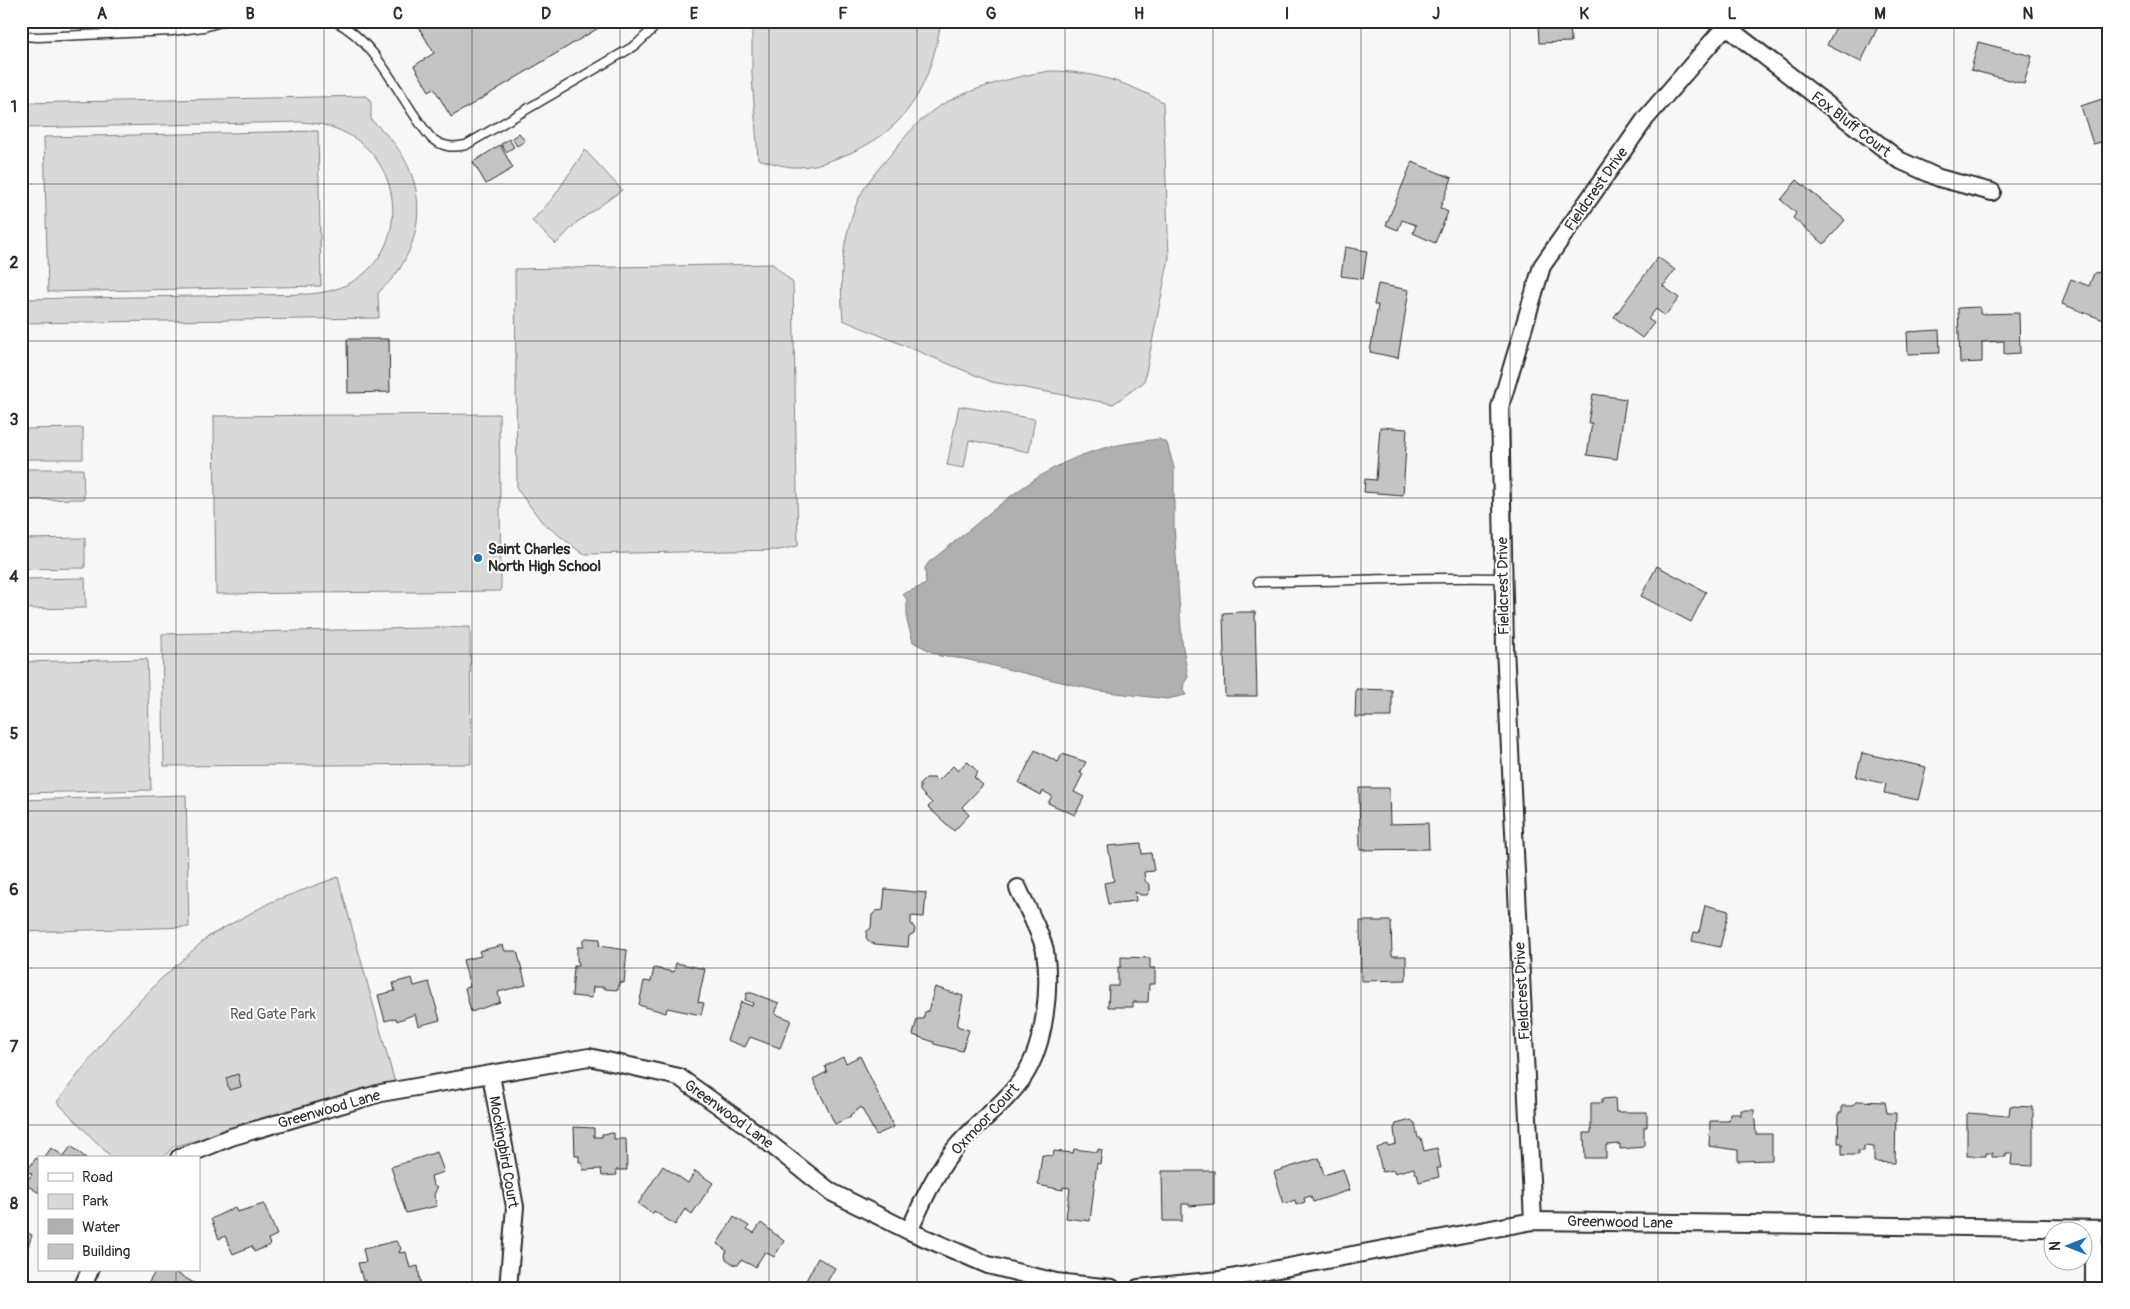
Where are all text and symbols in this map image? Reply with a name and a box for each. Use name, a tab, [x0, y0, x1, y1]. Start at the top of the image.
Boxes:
text: A	[97, 4, 108, 24]
text: B	[245, 4, 255, 24]
text: C	[393, 4, 403, 24]
text: D	[541, 4, 551, 24]
text: E	[690, 4, 699, 24]
text: F	[838, 4, 848, 24]
text: G	[986, 4, 997, 24]
text: H	[1134, 4, 1144, 24]
text: I	[1285, 4, 1289, 24]
text: J	[1432, 4, 1440, 24]
text: K	[1579, 4, 1589, 24]
text: L	[1727, 4, 1737, 24]
text: M	[1874, 4, 1886, 24]
text: N	[2023, 4, 2034, 24]
street label: Fox Bluff Court	[1807, 87, 1895, 162]
text: 1	[11, 97, 17, 117]
street label: Fieldcrest Drive	[1560, 143, 1633, 235]
text: 2	[10, 253, 19, 273]
text: 3	[10, 410, 19, 430]
street label: Fieldcrest Drive	[1493, 536, 1514, 635]
place label: Saint Charles North High School	[488, 540, 601, 576]
marker: Saint Charles North High School	[472, 552, 484, 564]
text: 4	[9, 567, 19, 587]
text: 5	[10, 724, 19, 744]
text: 6	[9, 880, 19, 900]
street label: Fieldcrest Drive	[1510, 941, 1535, 1040]
park label: Red Gate Park	[230, 1005, 317, 1024]
text: 7	[10, 1037, 19, 1057]
street label: Greenwood Lane	[680, 1076, 778, 1154]
street label: Oxmoor Court	[947, 1079, 1024, 1159]
street label: Greenwood Lane	[276, 1086, 383, 1133]
street label: Mockingbird Court	[484, 1095, 523, 1210]
legend	[38, 1156, 200, 1272]
text: Road	[82, 1168, 113, 1187]
text: Park	[82, 1192, 109, 1211]
text: 8	[10, 1194, 18, 1214]
street label: Greenwood Lane	[1567, 1212, 1674, 1233]
text: Water	[82, 1218, 121, 1237]
north arrow	[2042, 1222, 2092, 1272]
text: N	[2047, 1241, 2064, 1251]
text: Building	[82, 1242, 130, 1261]

